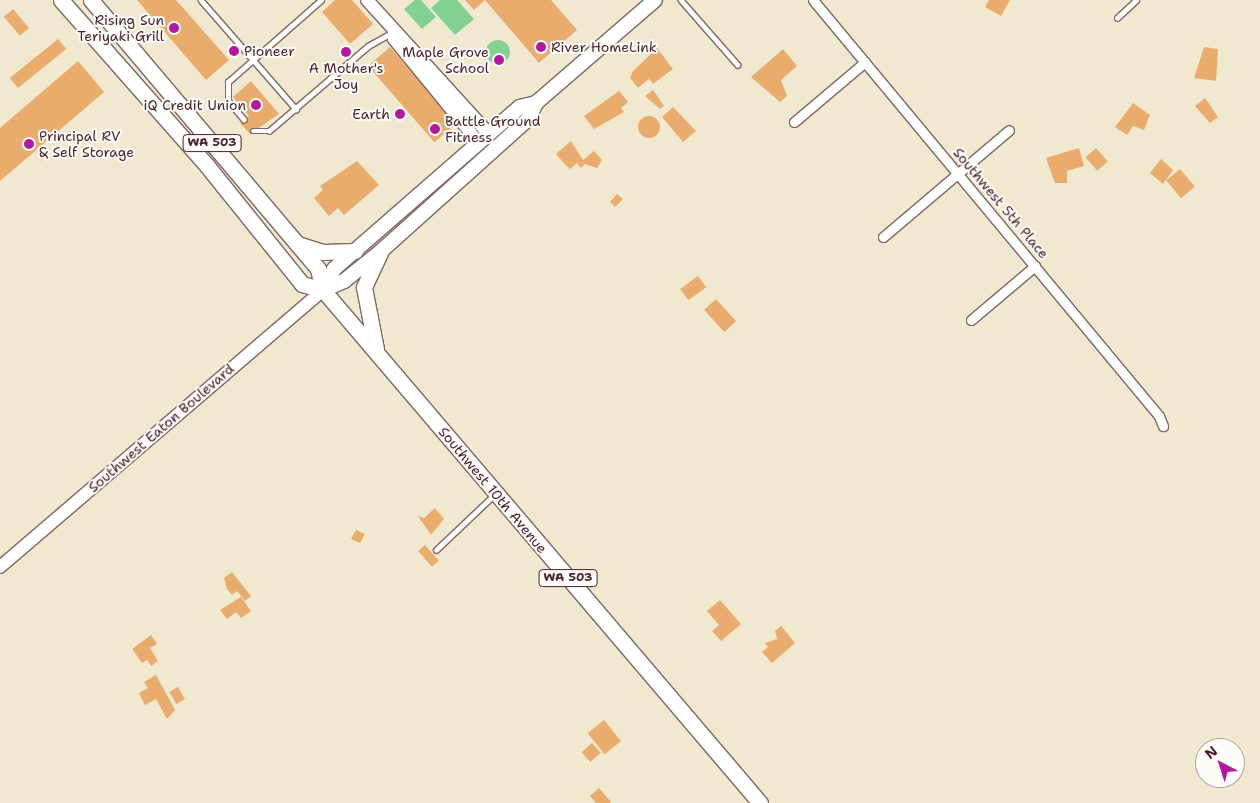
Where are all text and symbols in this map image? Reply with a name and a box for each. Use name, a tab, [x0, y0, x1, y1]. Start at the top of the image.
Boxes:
place label: Rising Sun Teriyaki Grill	[77, 12, 164, 44]
marker: Rising Sun Teriyaki Grill	[168, 22, 180, 34]
place label: River HomeLink	[551, 39, 657, 55]
marker: River HomeLink	[535, 41, 547, 53]
place label: Pioneer	[244, 43, 295, 59]
place label: Maple Grove School	[402, 44, 489, 76]
marker: Pioneer	[228, 45, 240, 57]
marker: A Mother's Joy	[340, 46, 352, 58]
marker: Maple Grove School	[493, 54, 505, 66]
place label: A Mother's Joy	[309, 60, 383, 92]
place label: iQ Credit Union	[144, 97, 246, 113]
marker: iQ Credit Union	[250, 99, 262, 111]
place label: Earth	[352, 106, 390, 122]
marker: Earth	[394, 108, 406, 120]
place label: Battle Ground Fitness	[445, 113, 541, 146]
marker: Battle Ground Fitness	[429, 123, 441, 135]
place label: Principal RV & Self Storage	[39, 128, 134, 160]
road number: WA 503	[182, 134, 242, 152]
marker: Principal RV & Self Storage	[23, 138, 35, 150]
street label: Southwest 5th Place	[950, 144, 1052, 262]
street label: Southwest Eaton Boulevard	[85, 360, 237, 496]
street label: Southwest 10th Avenue	[435, 423, 551, 557]
road number: WA 503	[538, 568, 598, 588]
north arrow	[1195, 738, 1245, 788]
text: N	[1201, 742, 1221, 763]

